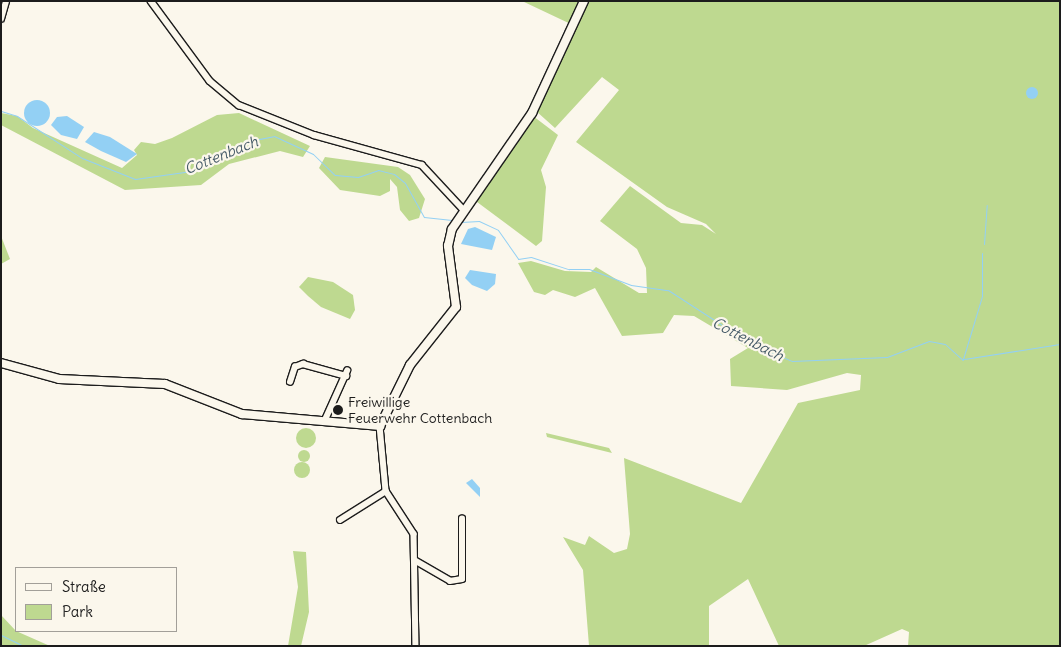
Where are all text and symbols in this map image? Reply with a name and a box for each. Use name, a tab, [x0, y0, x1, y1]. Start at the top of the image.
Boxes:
water label: Cottenbach	[182, 132, 260, 178]
water label: Cottenbach	[709, 313, 787, 365]
place label: Freiwillige Feuerwehr Cottenbach	[348, 394, 492, 427]
marker: Freiwillige Feuerwehr Cottenbach	[332, 404, 344, 416]
legend	[15, 567, 178, 632]
text: Straße	[62, 577, 106, 596]
text: Park	[62, 602, 93, 621]

